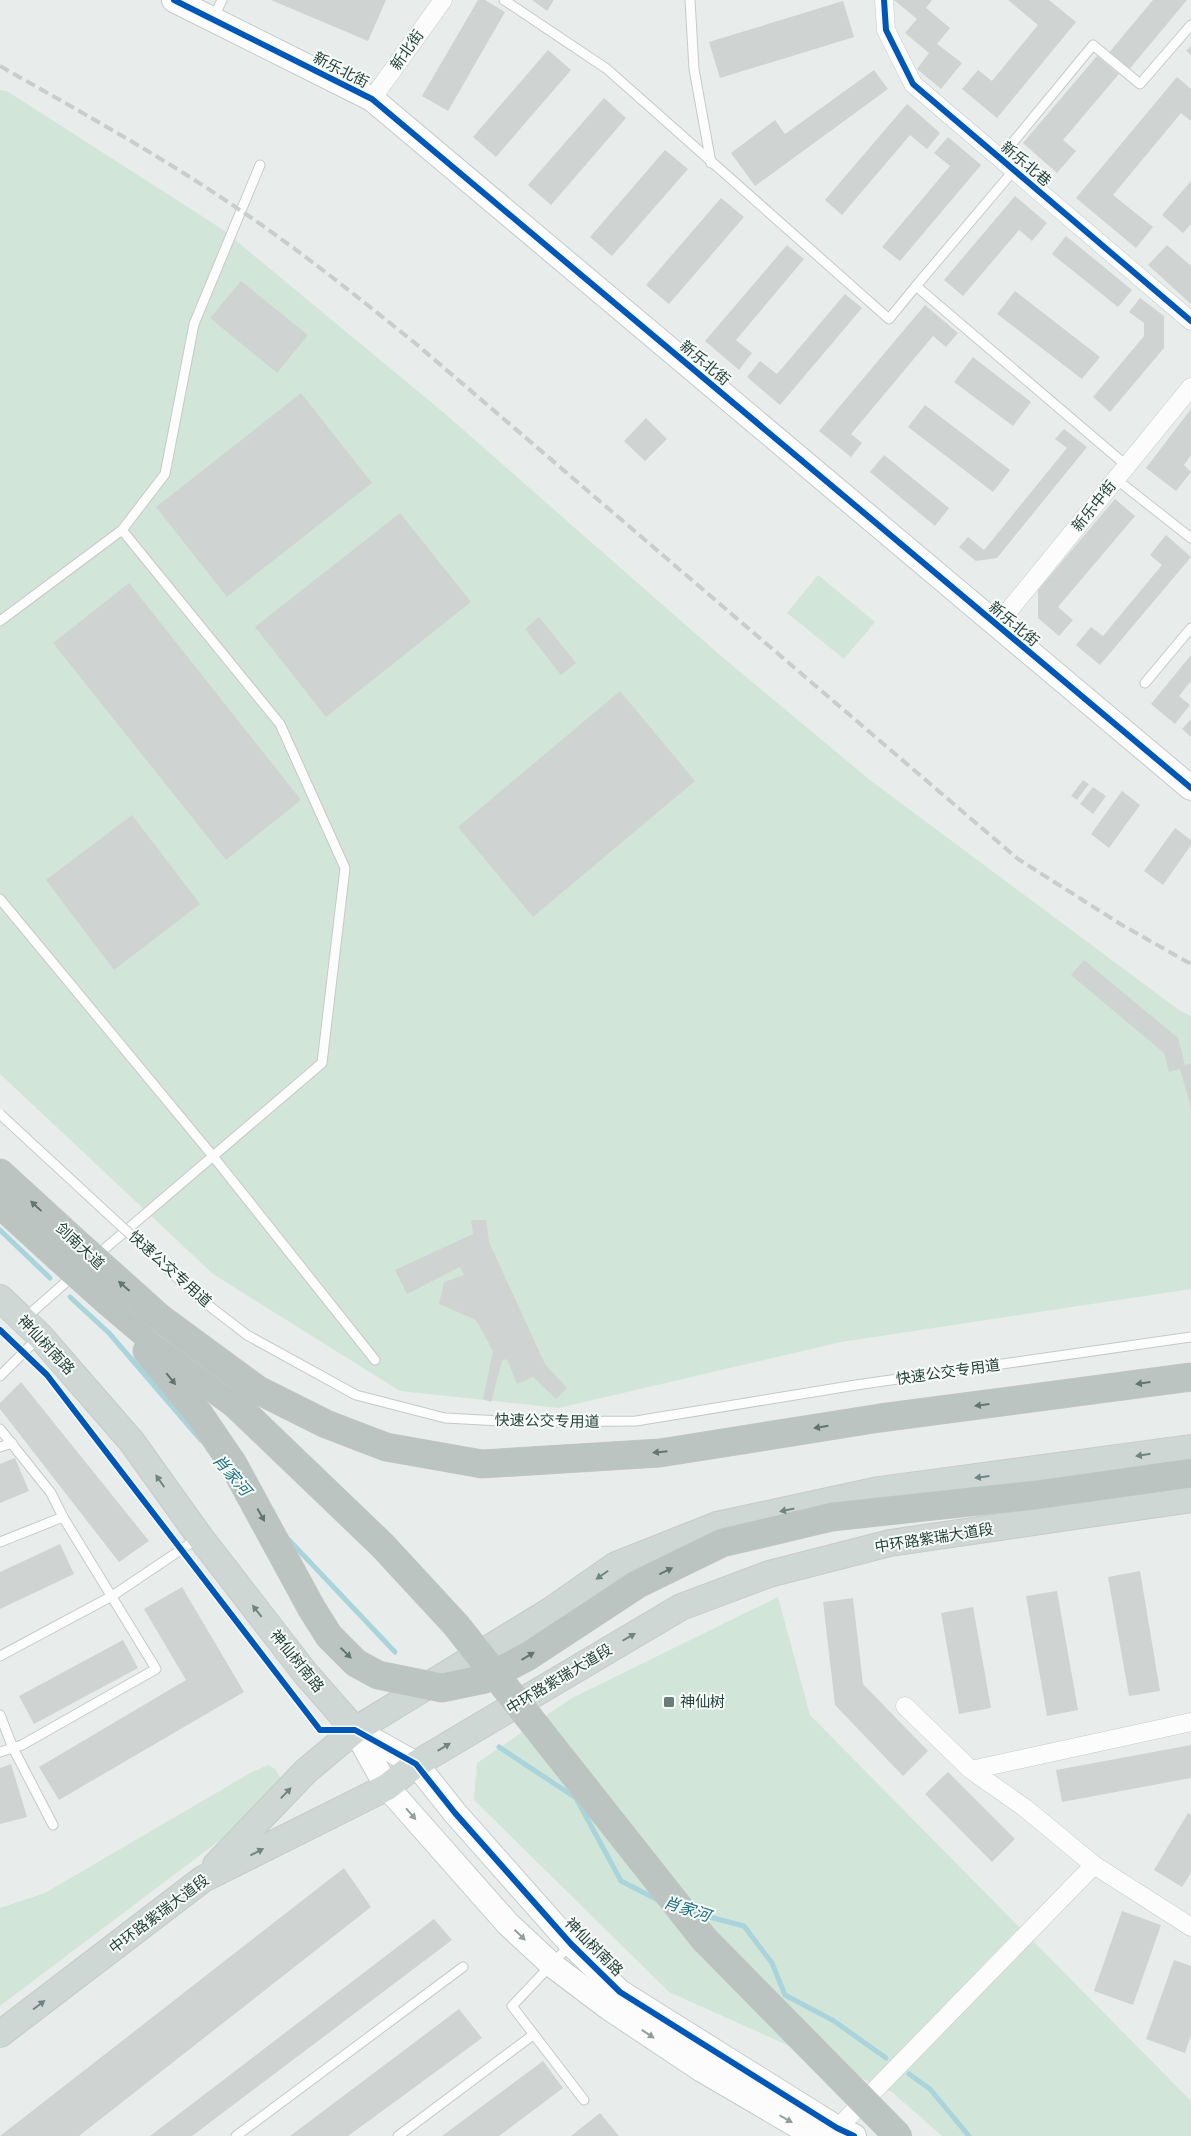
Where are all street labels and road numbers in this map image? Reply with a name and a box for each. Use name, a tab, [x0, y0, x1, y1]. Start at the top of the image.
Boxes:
street label: 新北街	[387, 26, 427, 74]
street label: 新乐北街	[310, 48, 372, 92]
street label: 新乐北巷	[997, 138, 1055, 190]
street label: 新乐北街	[676, 337, 734, 389]
street label: 新乐中街	[1068, 477, 1120, 535]
street label: 新乐北街	[985, 598, 1043, 650]
street label: 剑南大道	[52, 1219, 108, 1273]
street label: 快速公交专用道	[125, 1227, 215, 1311]
street label: 神仙树南路	[14, 1311, 78, 1379]
street label: 快速公交专用道	[895, 1356, 1001, 1388]
street label: 快速公交专用道	[494, 1411, 600, 1431]
street label: 中环路紫瑞大道段	[873, 1520, 995, 1556]
street label: 神仙树南路	[266, 1626, 328, 1696]
street label: 中环路紫瑞大道段	[503, 1640, 615, 1718]
street label: 中环路紫瑞大道段	[106, 1871, 212, 1957]
street label: 神仙树南路	[561, 1914, 627, 1980]

